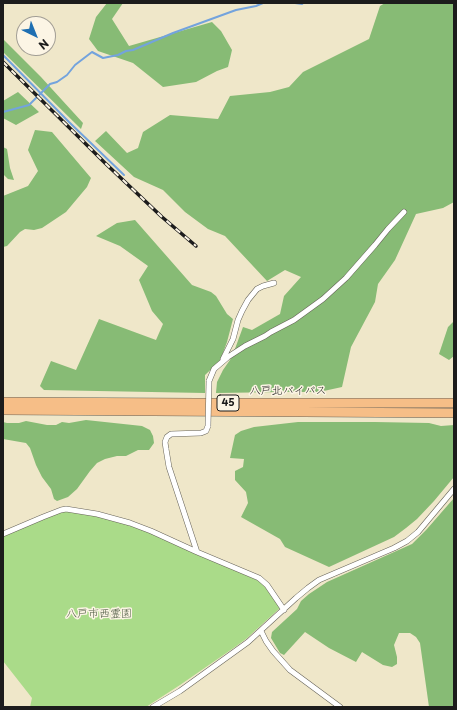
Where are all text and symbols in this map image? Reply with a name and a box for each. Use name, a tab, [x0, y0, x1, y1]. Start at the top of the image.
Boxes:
north arrow	[16, 16, 56, 56]
text: N	[35, 35, 53, 54]
street label: 八戸北バイパス	[250, 384, 326, 398]
road number: 45	[217, 395, 239, 411]
park label: 八戸市西霊園	[66, 607, 132, 621]

